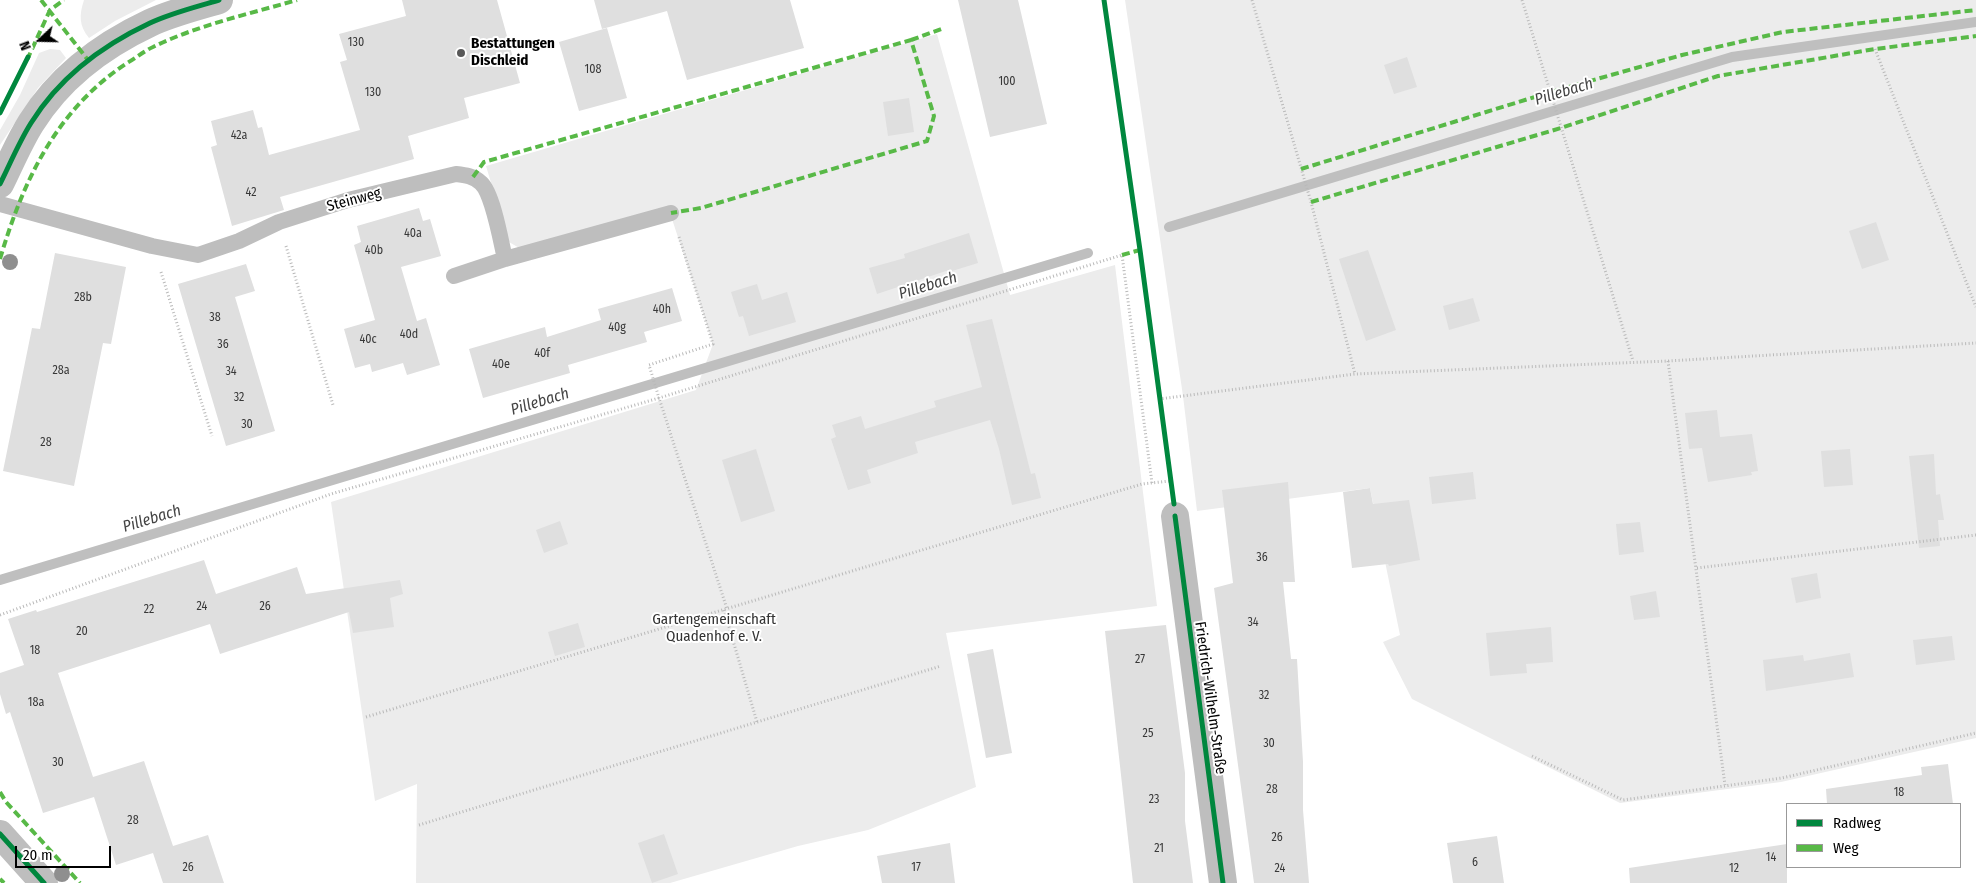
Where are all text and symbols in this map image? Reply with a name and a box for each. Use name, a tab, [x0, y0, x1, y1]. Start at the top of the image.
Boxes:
north arrow	[15, 15, 65, 65]
place label: Bestattungen Dischleid	[471, 35, 555, 70]
house number: 130	[348, 36, 364, 50]
text: N	[16, 39, 35, 53]
marker: Bestattungen Dischleid	[455, 47, 467, 59]
house number: 108	[585, 63, 601, 77]
water label: Pillebach	[1532, 74, 1596, 110]
house number: 100	[998, 75, 1016, 89]
house number: 130	[365, 86, 381, 100]
house number: 42a	[231, 129, 247, 143]
street label: Steinweg	[325, 184, 383, 216]
house number: 42	[246, 186, 256, 200]
house number: 40a	[404, 227, 422, 241]
house number: 40b	[365, 244, 383, 258]
water label: Pillebach	[896, 268, 960, 304]
house number: 28b	[74, 291, 92, 305]
house number: 40h	[653, 303, 671, 317]
house number: 38	[209, 311, 221, 325]
house number: 40g	[608, 321, 626, 335]
house number: 40d	[400, 328, 418, 342]
house number: 40c	[359, 333, 377, 347]
house number: 36	[217, 338, 229, 352]
house number: 40f	[534, 347, 550, 361]
house number: 40e	[492, 358, 510, 372]
house number: 28a	[52, 364, 70, 378]
house number: 34	[225, 365, 237, 379]
water label: Pillebach	[508, 384, 572, 420]
house number: 32	[234, 391, 244, 405]
house number: 30	[241, 418, 253, 432]
house number: 28	[40, 436, 52, 450]
water label: Pillebach	[120, 501, 184, 537]
house number: 36	[1256, 551, 1268, 565]
house number: 24	[197, 600, 207, 614]
house number: 26	[259, 600, 271, 614]
house number: 22	[144, 603, 154, 617]
park label: Gartengemeinschaft Quadenhof e. V.	[652, 611, 776, 646]
house number: 34	[1247, 616, 1259, 630]
street label: Friedrich-Wilhelm-Straße	[1190, 620, 1230, 776]
house number: 20	[76, 625, 88, 639]
house number: 18	[30, 644, 40, 658]
house number: 27	[1135, 653, 1145, 667]
house number: 32	[1259, 689, 1269, 703]
house number: 18a	[28, 696, 44, 710]
house number: 25	[1143, 727, 1153, 741]
house number: 30	[1263, 737, 1275, 751]
house number: 30	[52, 756, 64, 770]
house number: 28	[1266, 783, 1278, 797]
house number: 18	[1894, 786, 1904, 800]
house number: 23	[1149, 793, 1159, 807]
legend	[1786, 803, 1961, 868]
house number: 28	[127, 814, 139, 828]
text: Radweg	[1833, 814, 1881, 832]
house number: 26	[1271, 831, 1283, 845]
scale bar	[18, 836, 114, 868]
text: Weg	[1833, 839, 1859, 857]
house number: 21	[1154, 842, 1164, 856]
text: 20 m	[23, 846, 53, 864]
house number: 14	[1766, 851, 1776, 865]
house number: 6	[1472, 856, 1478, 870]
house number: 26	[182, 861, 194, 875]
house number: 17	[911, 861, 921, 875]
house number: 24	[1275, 862, 1285, 876]
house number: 12	[1729, 862, 1739, 876]

